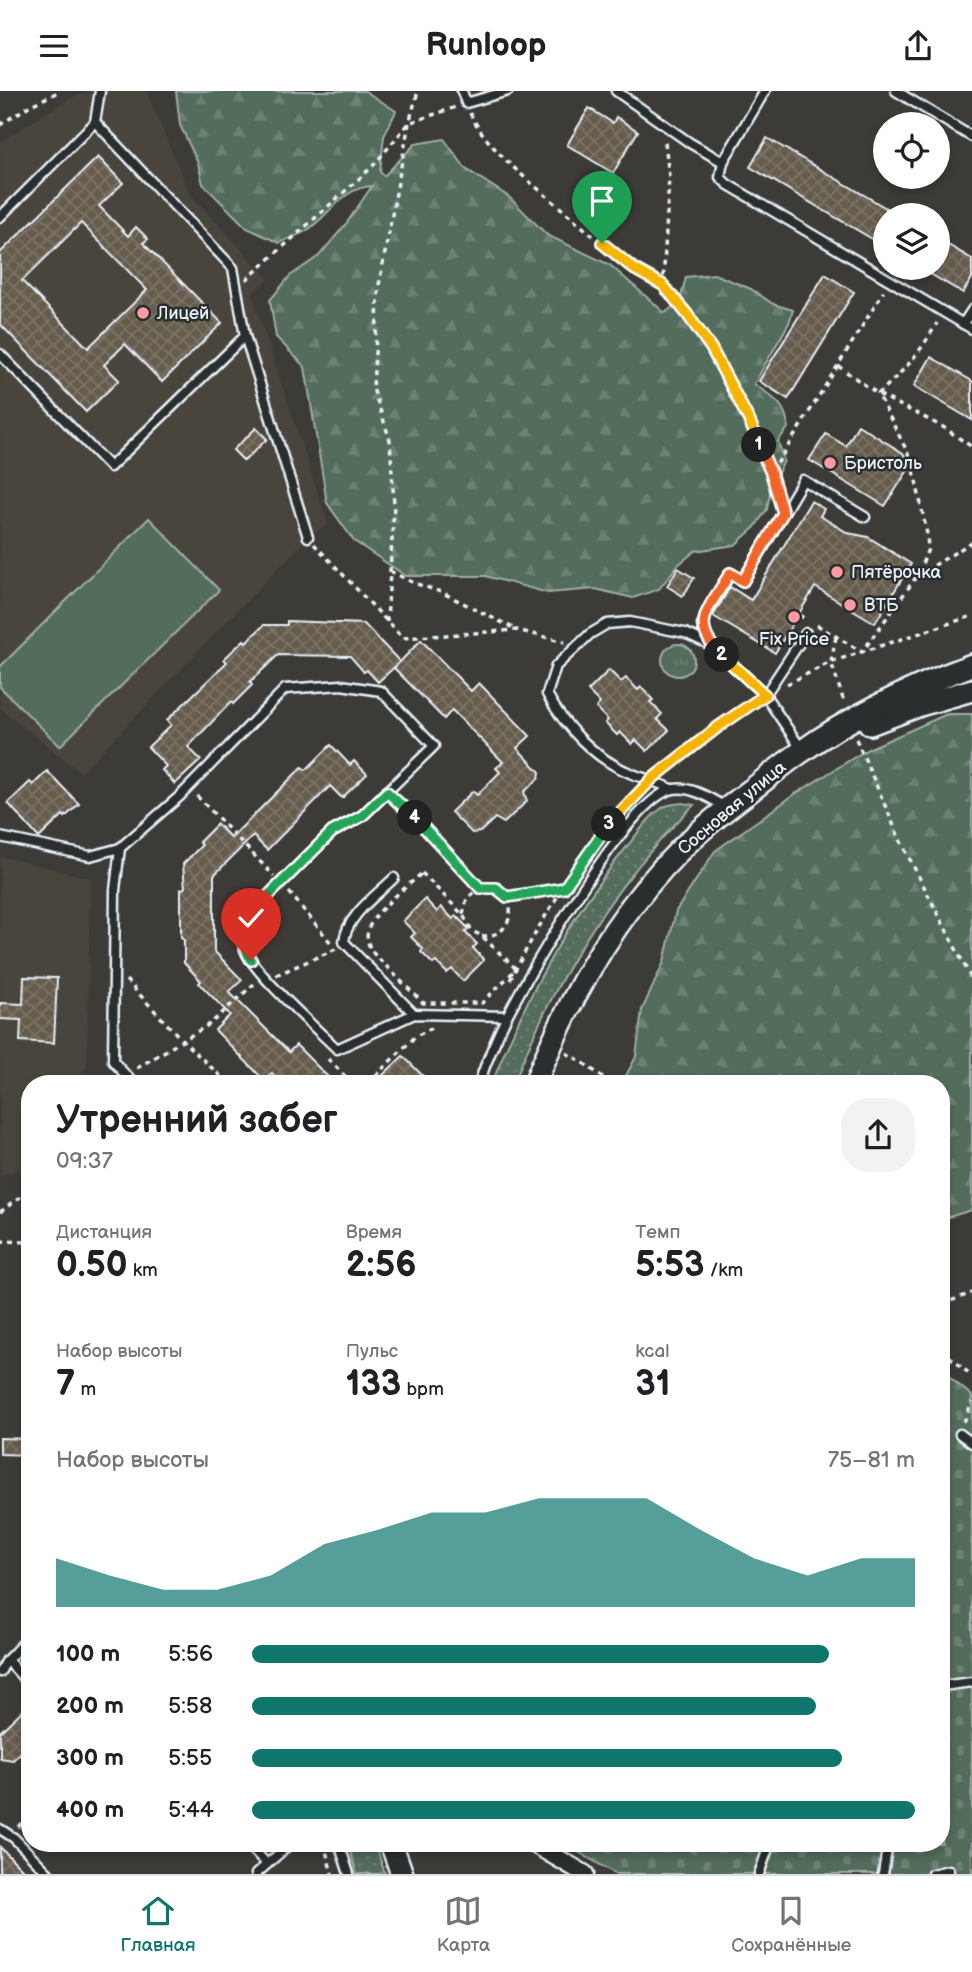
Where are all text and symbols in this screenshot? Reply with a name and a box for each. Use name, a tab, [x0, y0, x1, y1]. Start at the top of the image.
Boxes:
text: Runloop	[426, 26, 546, 65]
icon: menu	[35, 27, 73, 65]
icon: share	[899, 27, 937, 65]
map controls	[873, 112, 950, 280]
button: locate	[873, 112, 950, 189]
pin	[572, 171, 632, 243]
icon: arrive	[583, 182, 621, 220]
button: layers	[873, 203, 950, 280]
place label: Лицей	[156, 303, 209, 324]
marker: Лицей	[135, 305, 151, 321]
pin: 1	[742, 427, 776, 463]
text: 1	[755, 433, 763, 456]
place label: Бристоль	[844, 453, 922, 474]
marker: Бристоль	[822, 455, 838, 471]
place label: Пятёрочка	[851, 562, 942, 583]
marker: Пятёрочка	[829, 564, 845, 580]
place label: ВТБ	[864, 595, 899, 616]
marker: ВТБ	[842, 597, 858, 613]
marker: Fix Price	[786, 609, 802, 625]
place label: Fix Price	[759, 629, 830, 650]
pin: 2	[704, 637, 740, 673]
text: 2	[716, 643, 727, 666]
street label: Сосновая улица	[674, 756, 791, 859]
pin: 4	[398, 801, 432, 835]
text: 4	[409, 806, 420, 829]
pin: 3	[592, 807, 626, 841]
text: 3	[603, 812, 614, 835]
pin	[221, 888, 281, 960]
icon: check	[232, 899, 270, 937]
text: Утренний забег	[56, 1098, 338, 1143]
button: share	[841, 1098, 915, 1172]
text: 09:37	[56, 1147, 113, 1175]
text: Дистанция	[56, 1221, 152, 1244]
text: Время	[346, 1221, 402, 1244]
text: Темп	[635, 1221, 680, 1244]
text: 0.50	[56, 1244, 128, 1287]
text: 2:56	[346, 1244, 416, 1287]
text: 5:53	[635, 1244, 705, 1287]
text: km	[128, 1259, 158, 1282]
text: /km	[705, 1259, 743, 1282]
text: Набор высоты	[56, 1340, 182, 1363]
text: Пульс	[346, 1340, 398, 1363]
text: kcal	[635, 1340, 669, 1363]
text: 7	[56, 1363, 75, 1406]
text: 133	[346, 1363, 401, 1406]
text: 31	[635, 1363, 671, 1406]
text: m	[75, 1378, 96, 1401]
text: bpm	[401, 1378, 444, 1401]
text: Набор высоты	[56, 1446, 209, 1474]
text: 75–81 m	[828, 1446, 915, 1474]
text: 100 m	[56, 1640, 120, 1668]
text: 5:56	[168, 1640, 213, 1668]
text: 200 m	[56, 1692, 124, 1720]
text: 5:58	[168, 1692, 212, 1720]
text: 300 m	[56, 1744, 124, 1772]
text: 5:55	[168, 1744, 212, 1772]
text: 400 m	[56, 1796, 124, 1824]
text: 5:44	[168, 1796, 214, 1824]
tab: Главная	[121, 1892, 196, 1957]
tab: Карта	[437, 1892, 490, 1957]
tab: Сохранённые	[731, 1892, 851, 1957]

